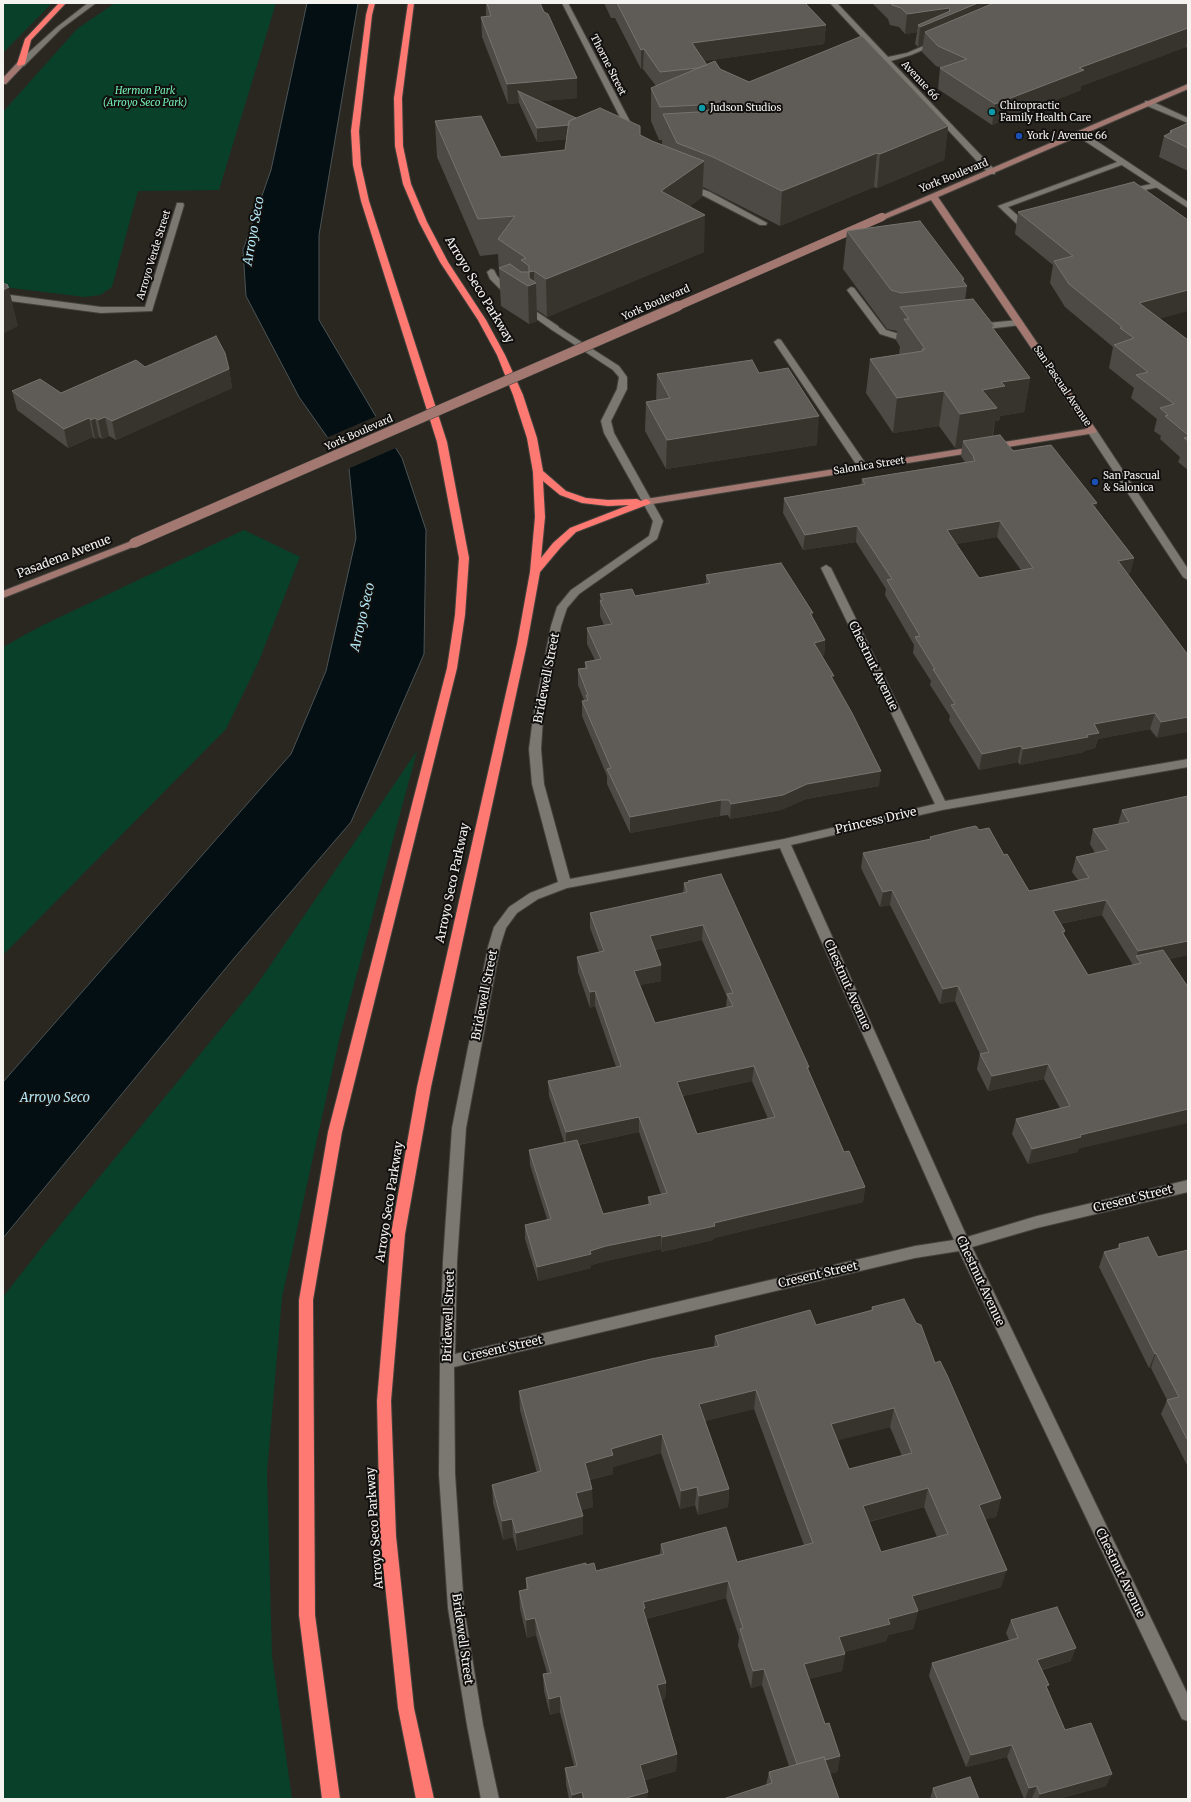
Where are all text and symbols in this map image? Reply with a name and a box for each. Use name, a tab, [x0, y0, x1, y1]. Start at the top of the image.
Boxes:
street label: Thorne Street	[588, 33, 628, 97]
street label: Avenue 66	[899, 59, 941, 103]
park label: Hermon Park (Arroyo Seco Park)	[103, 85, 187, 108]
place label: Chiropractic Family Health Care	[1000, 100, 1091, 124]
place label: Judson Studios	[710, 102, 781, 114]
marker: Judson Studios	[697, 103, 707, 113]
marker: Chiropractic Family Health Care	[987, 107, 997, 117]
place label: York / Avenue 66	[1027, 130, 1107, 142]
marker: York / Avenue 66	[1014, 131, 1024, 141]
street label: York Boulevard	[918, 157, 990, 195]
water label: Arroyo Seco	[240, 195, 268, 267]
street label: Arroyo Verde Street	[135, 209, 173, 301]
street label: Arroyo Seco Parkway	[441, 234, 517, 346]
street label: York Boulevard	[620, 283, 692, 323]
street label: San Pascual Avenue	[1031, 344, 1093, 428]
street label: York Boulevard	[323, 413, 395, 453]
street label: Salonica Street	[833, 454, 905, 478]
place label: San Pascual & Salonica	[1103, 470, 1160, 494]
marker: San Pascual & Salonica	[1090, 477, 1100, 487]
street label: Pasadena Avenue	[15, 532, 113, 582]
water label: Arroyo Seco	[348, 581, 378, 653]
street label: Chestnut Avenue	[845, 619, 901, 713]
street label: Bridewell Street	[531, 632, 563, 724]
street label: Princess Drive	[834, 805, 918, 837]
street label: Arroyo Seco Parkway	[433, 822, 473, 944]
street label: Chestnut Avenue	[821, 938, 873, 1032]
street label: Bridewell Street	[469, 949, 501, 1041]
water label: Arroyo Seco	[20, 1090, 90, 1106]
street label: Arroyo Seco Parkway	[373, 1141, 407, 1263]
street label: Cresent Street	[1092, 1182, 1174, 1216]
street label: Chestnut Avenue	[953, 1234, 1007, 1328]
street label: Cresent Street	[777, 1259, 859, 1291]
street label: Bridewell Street	[440, 1270, 458, 1362]
street label: Cresent Street	[462, 1333, 544, 1365]
street label: Arroyo Seco Parkway	[364, 1467, 386, 1589]
street label: Chestnut Avenue	[1092, 1526, 1148, 1620]
street label: Bridewell Street	[448, 1592, 476, 1686]

